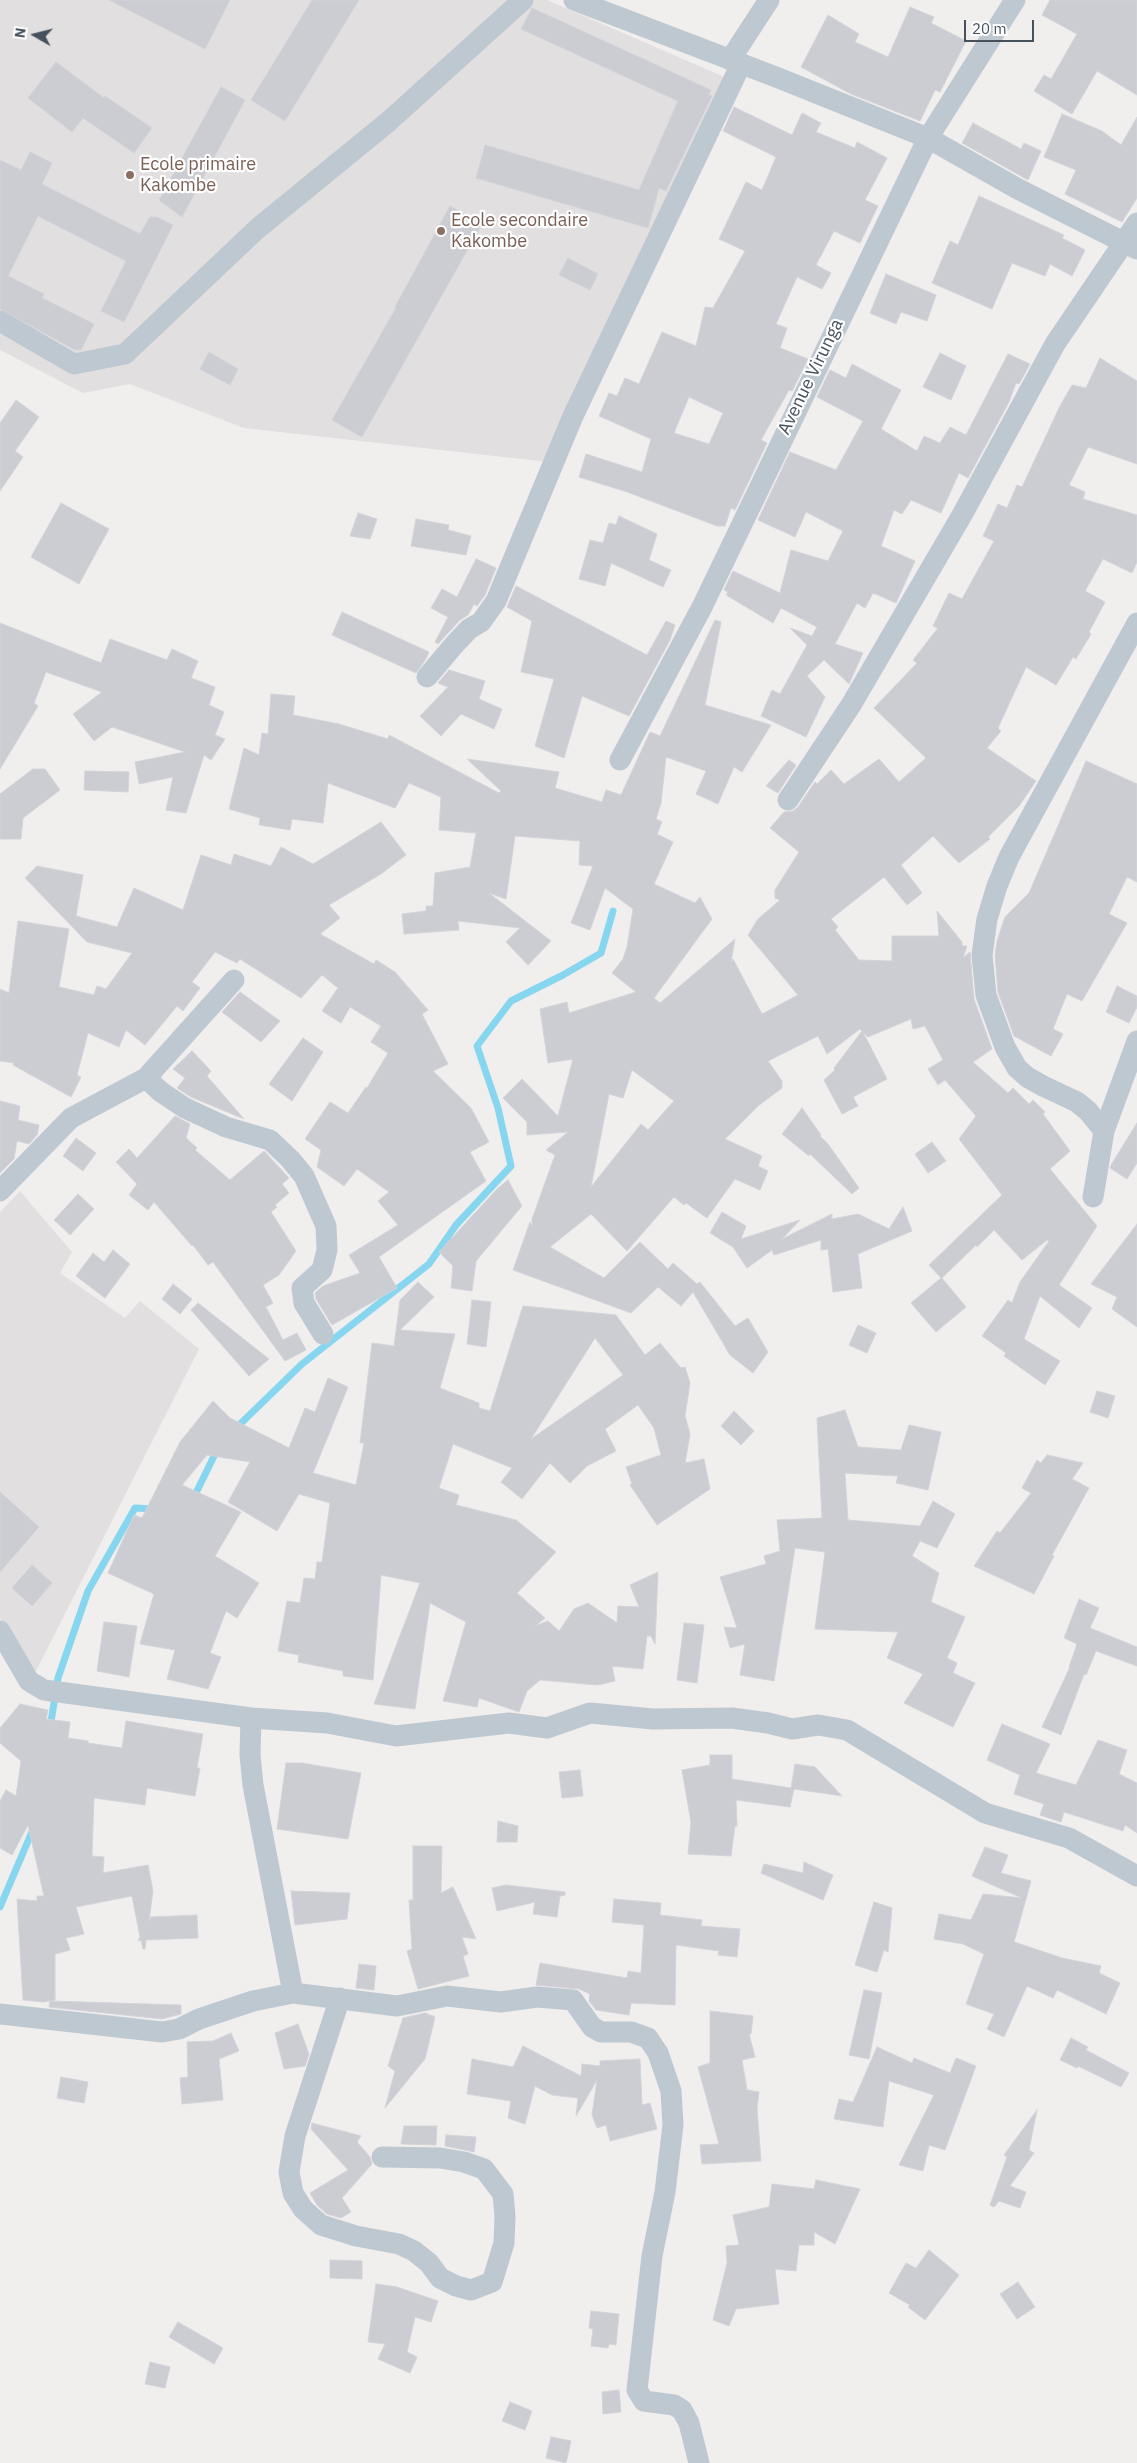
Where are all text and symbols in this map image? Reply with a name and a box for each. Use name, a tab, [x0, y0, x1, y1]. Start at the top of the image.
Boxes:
north arrow	[10, 10, 60, 60]
scale bar	[967, 10, 1037, 42]
text: 20 m	[972, 19, 1007, 38]
text: N	[11, 27, 30, 39]
place label: Ecole primaire Kakombe	[140, 154, 256, 196]
marker: Ecole primaire Kakombe	[124, 169, 136, 181]
place label: Ecole secondaire Kakombe	[451, 210, 588, 252]
marker: Ecole secondaire Kakombe	[435, 225, 447, 237]
street label: Avenue Virunga	[774, 316, 848, 438]

